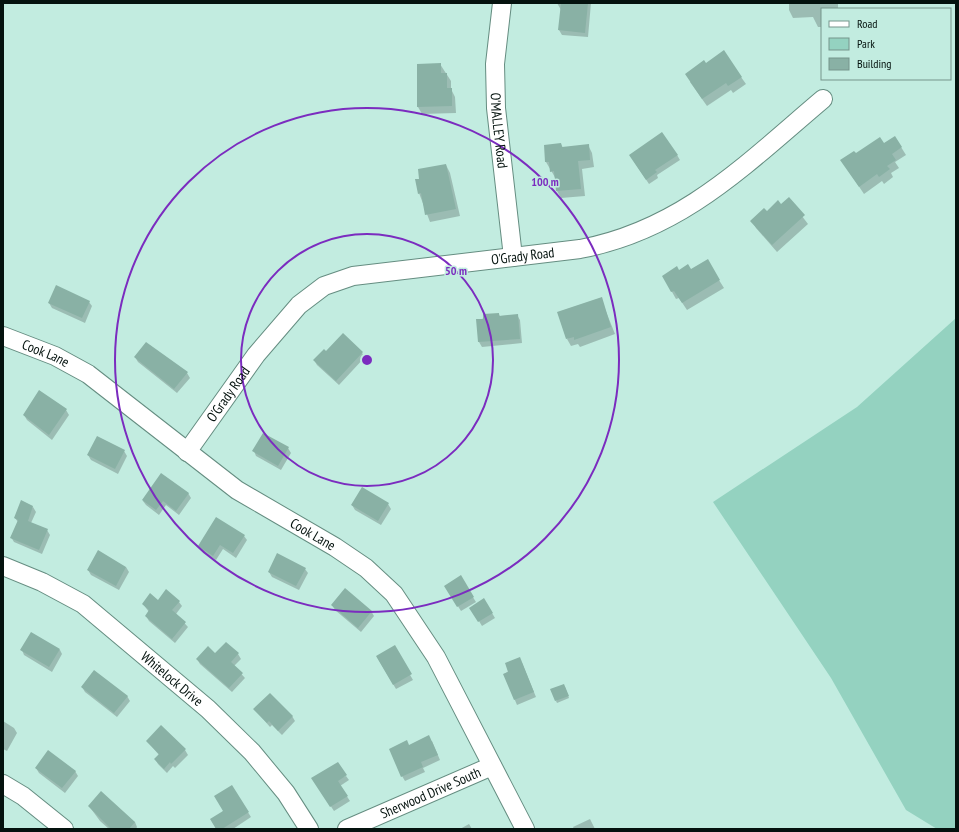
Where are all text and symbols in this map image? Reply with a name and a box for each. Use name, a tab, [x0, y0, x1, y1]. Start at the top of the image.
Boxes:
legend	[821, 8, 951, 80]
text: Road	[857, 16, 877, 31]
text: Park	[857, 36, 875, 51]
text: Building	[857, 56, 892, 71]
street label: O'MALLEY Road	[487, 92, 512, 169]
text: 100 m	[531, 174, 559, 189]
street label: O'Grady Road	[490, 243, 555, 268]
text: 50 m	[445, 263, 467, 278]
street label: Cook Lane	[20, 335, 73, 371]
centre of rings	[360, 353, 374, 367]
street label: O'Grady Road	[202, 363, 254, 425]
street label: Cook Lane	[287, 514, 339, 554]
street label: Whitelock Drive	[137, 647, 207, 710]
street label: Sherwood Drive South	[377, 763, 483, 822]

